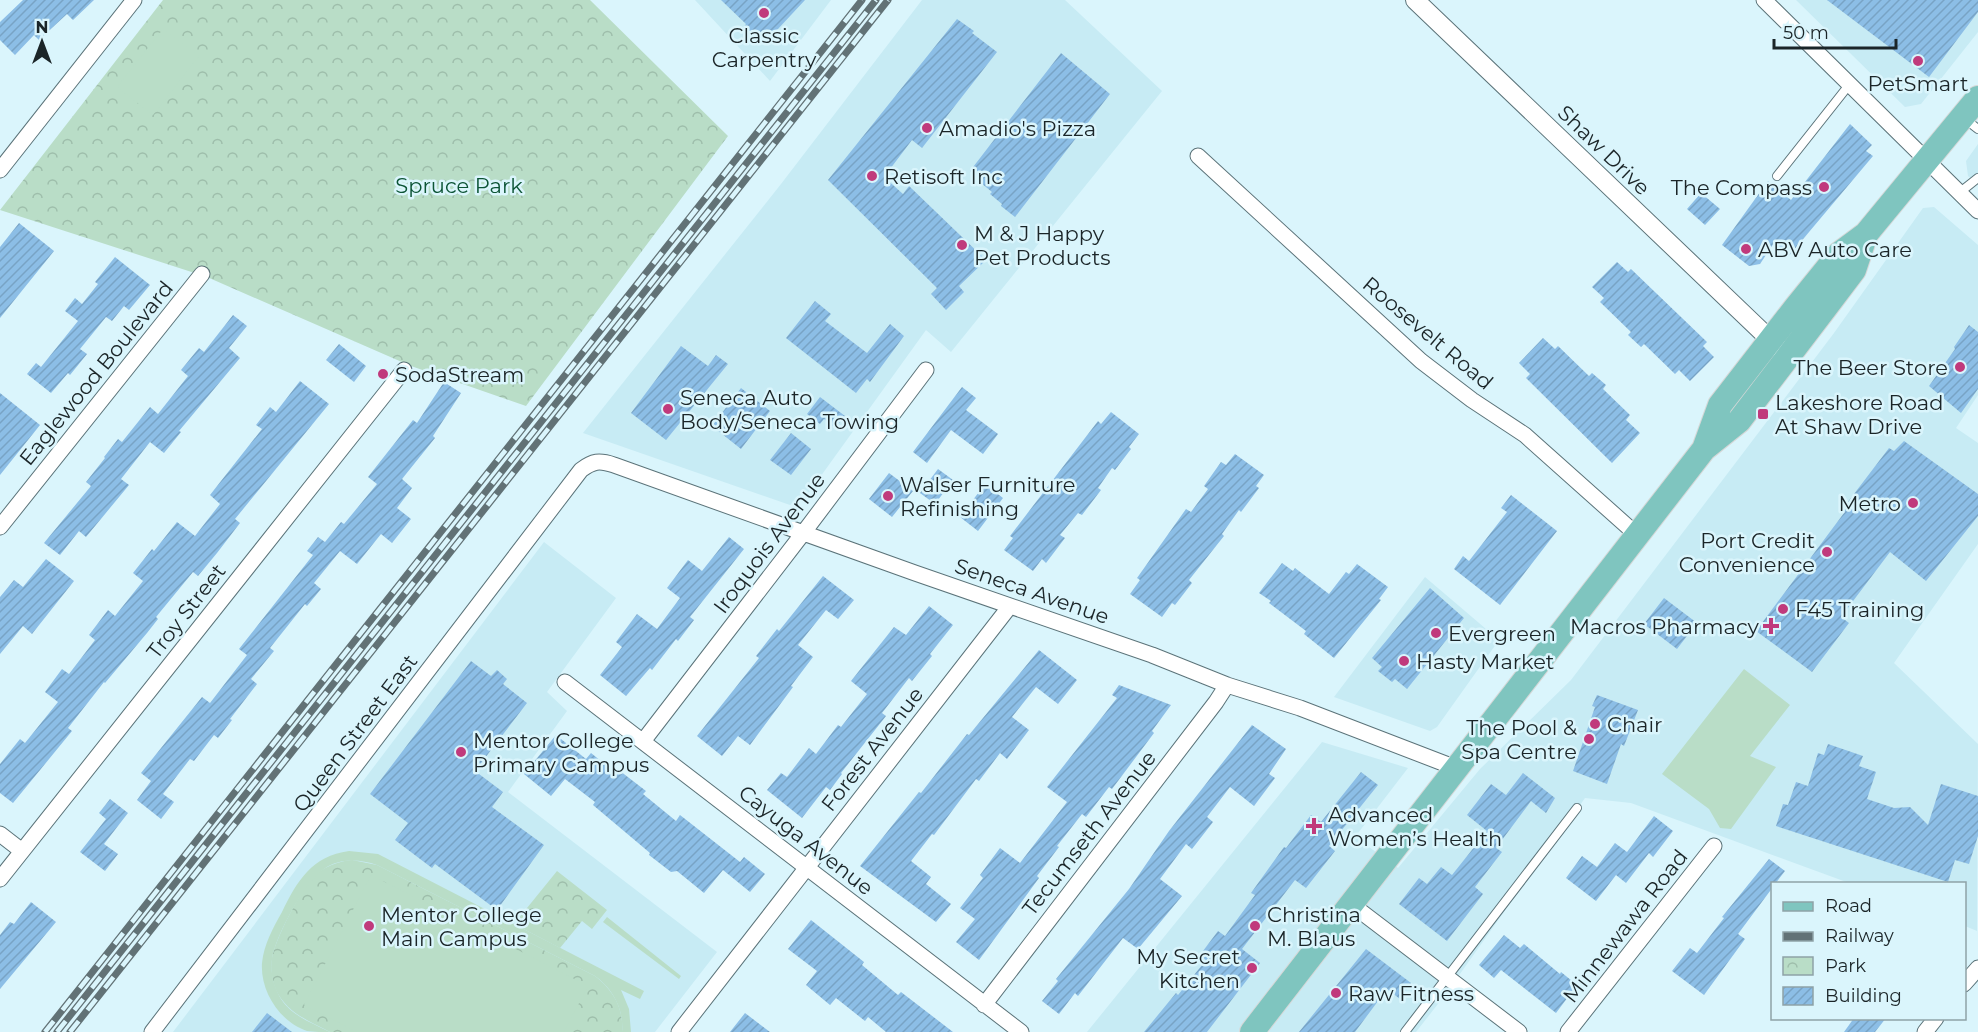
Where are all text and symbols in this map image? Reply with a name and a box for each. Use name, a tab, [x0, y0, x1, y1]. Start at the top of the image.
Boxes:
marker: Classic Carpentry	[757, 6, 771, 20]
north arrow	[12, 12, 72, 72]
scale bar	[1774, 12, 1896, 50]
text: N	[36, 18, 48, 37]
text: 50 m	[1783, 22, 1829, 44]
place label: Classic Carpentry	[712, 23, 817, 72]
marker: PetSmart	[1911, 54, 1925, 68]
place label: PetSmart	[1868, 71, 1968, 96]
street label: Shaw Drive	[1553, 100, 1655, 200]
place label: Amadio's Pizza	[939, 116, 1096, 141]
marker: Amadio's Pizza	[920, 121, 934, 135]
place label: Retisoft Inc	[884, 164, 1003, 189]
marker: Retisoft Inc	[865, 169, 879, 183]
park label: Spruce Park	[395, 173, 523, 198]
place label: The Compass	[1671, 175, 1812, 200]
marker: The Compass	[1817, 180, 1831, 194]
place label: M & J Happy Pet Products	[974, 221, 1111, 270]
place label: ABV Auto Care	[1758, 237, 1912, 262]
marker: M & J Happy Pet Products	[955, 238, 969, 252]
marker: ABV Auto Care	[1739, 242, 1753, 256]
street label: Roosevelt Road	[1358, 271, 1498, 395]
street label: Eaglewood Boulevard	[14, 276, 178, 470]
place label: The Beer Store	[1793, 355, 1948, 380]
marker: The Beer Store	[1953, 360, 1967, 374]
place label: SodaStream	[395, 362, 524, 387]
marker: SodaStream	[376, 367, 390, 381]
place label: Seneca Auto Body/Seneca Towing	[680, 385, 899, 434]
place label: Lakeshore Road At Shaw Drive	[1775, 390, 1943, 439]
marker: Seneca Auto Body/Seneca Towing	[661, 402, 675, 416]
marker: Lakeshore Road At Shaw Drive	[1756, 407, 1770, 421]
street label: Iroquois Avenue	[708, 468, 830, 618]
place label: Walser Furniture Refinishing	[900, 472, 1076, 521]
marker: Walser Furniture Refinishing	[881, 489, 895, 503]
place label: Metro	[1838, 491, 1901, 516]
marker: Metro	[1906, 496, 1920, 510]
place label: Port Credit Convenience	[1679, 528, 1815, 577]
marker: Port Credit Convenience	[1820, 545, 1834, 559]
street label: Seneca Avenue	[952, 553, 1112, 629]
street label: Troy Street	[141, 559, 231, 663]
place label: F45 Training	[1795, 597, 1924, 622]
marker: F45 Training	[1776, 602, 1790, 616]
place label: Macros Pharmacy	[1570, 614, 1760, 639]
marker: Macros Pharmacy	[1764, 619, 1778, 633]
place label: Evergreen	[1448, 621, 1556, 646]
marker: Evergreen	[1429, 626, 1443, 640]
street label: Queen Street East	[288, 649, 422, 817]
place label: Hasty Market	[1416, 649, 1554, 674]
marker: Hasty Market	[1397, 654, 1411, 668]
street label: Forest Avenue	[816, 682, 928, 816]
place label: Chair	[1607, 712, 1663, 737]
place label: The Pool & Spa Centre	[1461, 715, 1577, 764]
marker: Chair	[1588, 717, 1602, 731]
place label: Mentor College Primary Campus	[473, 728, 649, 777]
marker: The Pool & Spa Centre	[1582, 732, 1596, 746]
marker: Mentor College Primary Campus	[454, 745, 468, 759]
street label: Tecumseth Avenue	[1017, 746, 1161, 920]
street label: Cayuga Avenue	[734, 780, 878, 900]
place label: Advanced Women’s Health	[1328, 802, 1502, 851]
marker: Advanced Women’s Health	[1305, 817, 1323, 835]
street label: Minnewawa Road	[1557, 844, 1693, 1008]
legend	[1771, 882, 1966, 1020]
text: Road	[1825, 895, 1872, 917]
place label: Mentor College Main Campus	[381, 902, 542, 951]
place label: Christina M. Blaus	[1267, 902, 1361, 951]
marker: Mentor College Main Campus	[362, 919, 376, 933]
marker: Christina M. Blaus	[1248, 919, 1262, 933]
text: Railway	[1825, 925, 1894, 947]
place label: My Secret Kitchen	[1136, 944, 1240, 993]
text: Park	[1825, 955, 1866, 977]
marker: My Secret Kitchen	[1245, 961, 1259, 975]
place label: Raw Fitness	[1348, 981, 1474, 1006]
text: Building	[1825, 985, 1902, 1007]
marker: Raw Fitness	[1329, 986, 1343, 1000]

